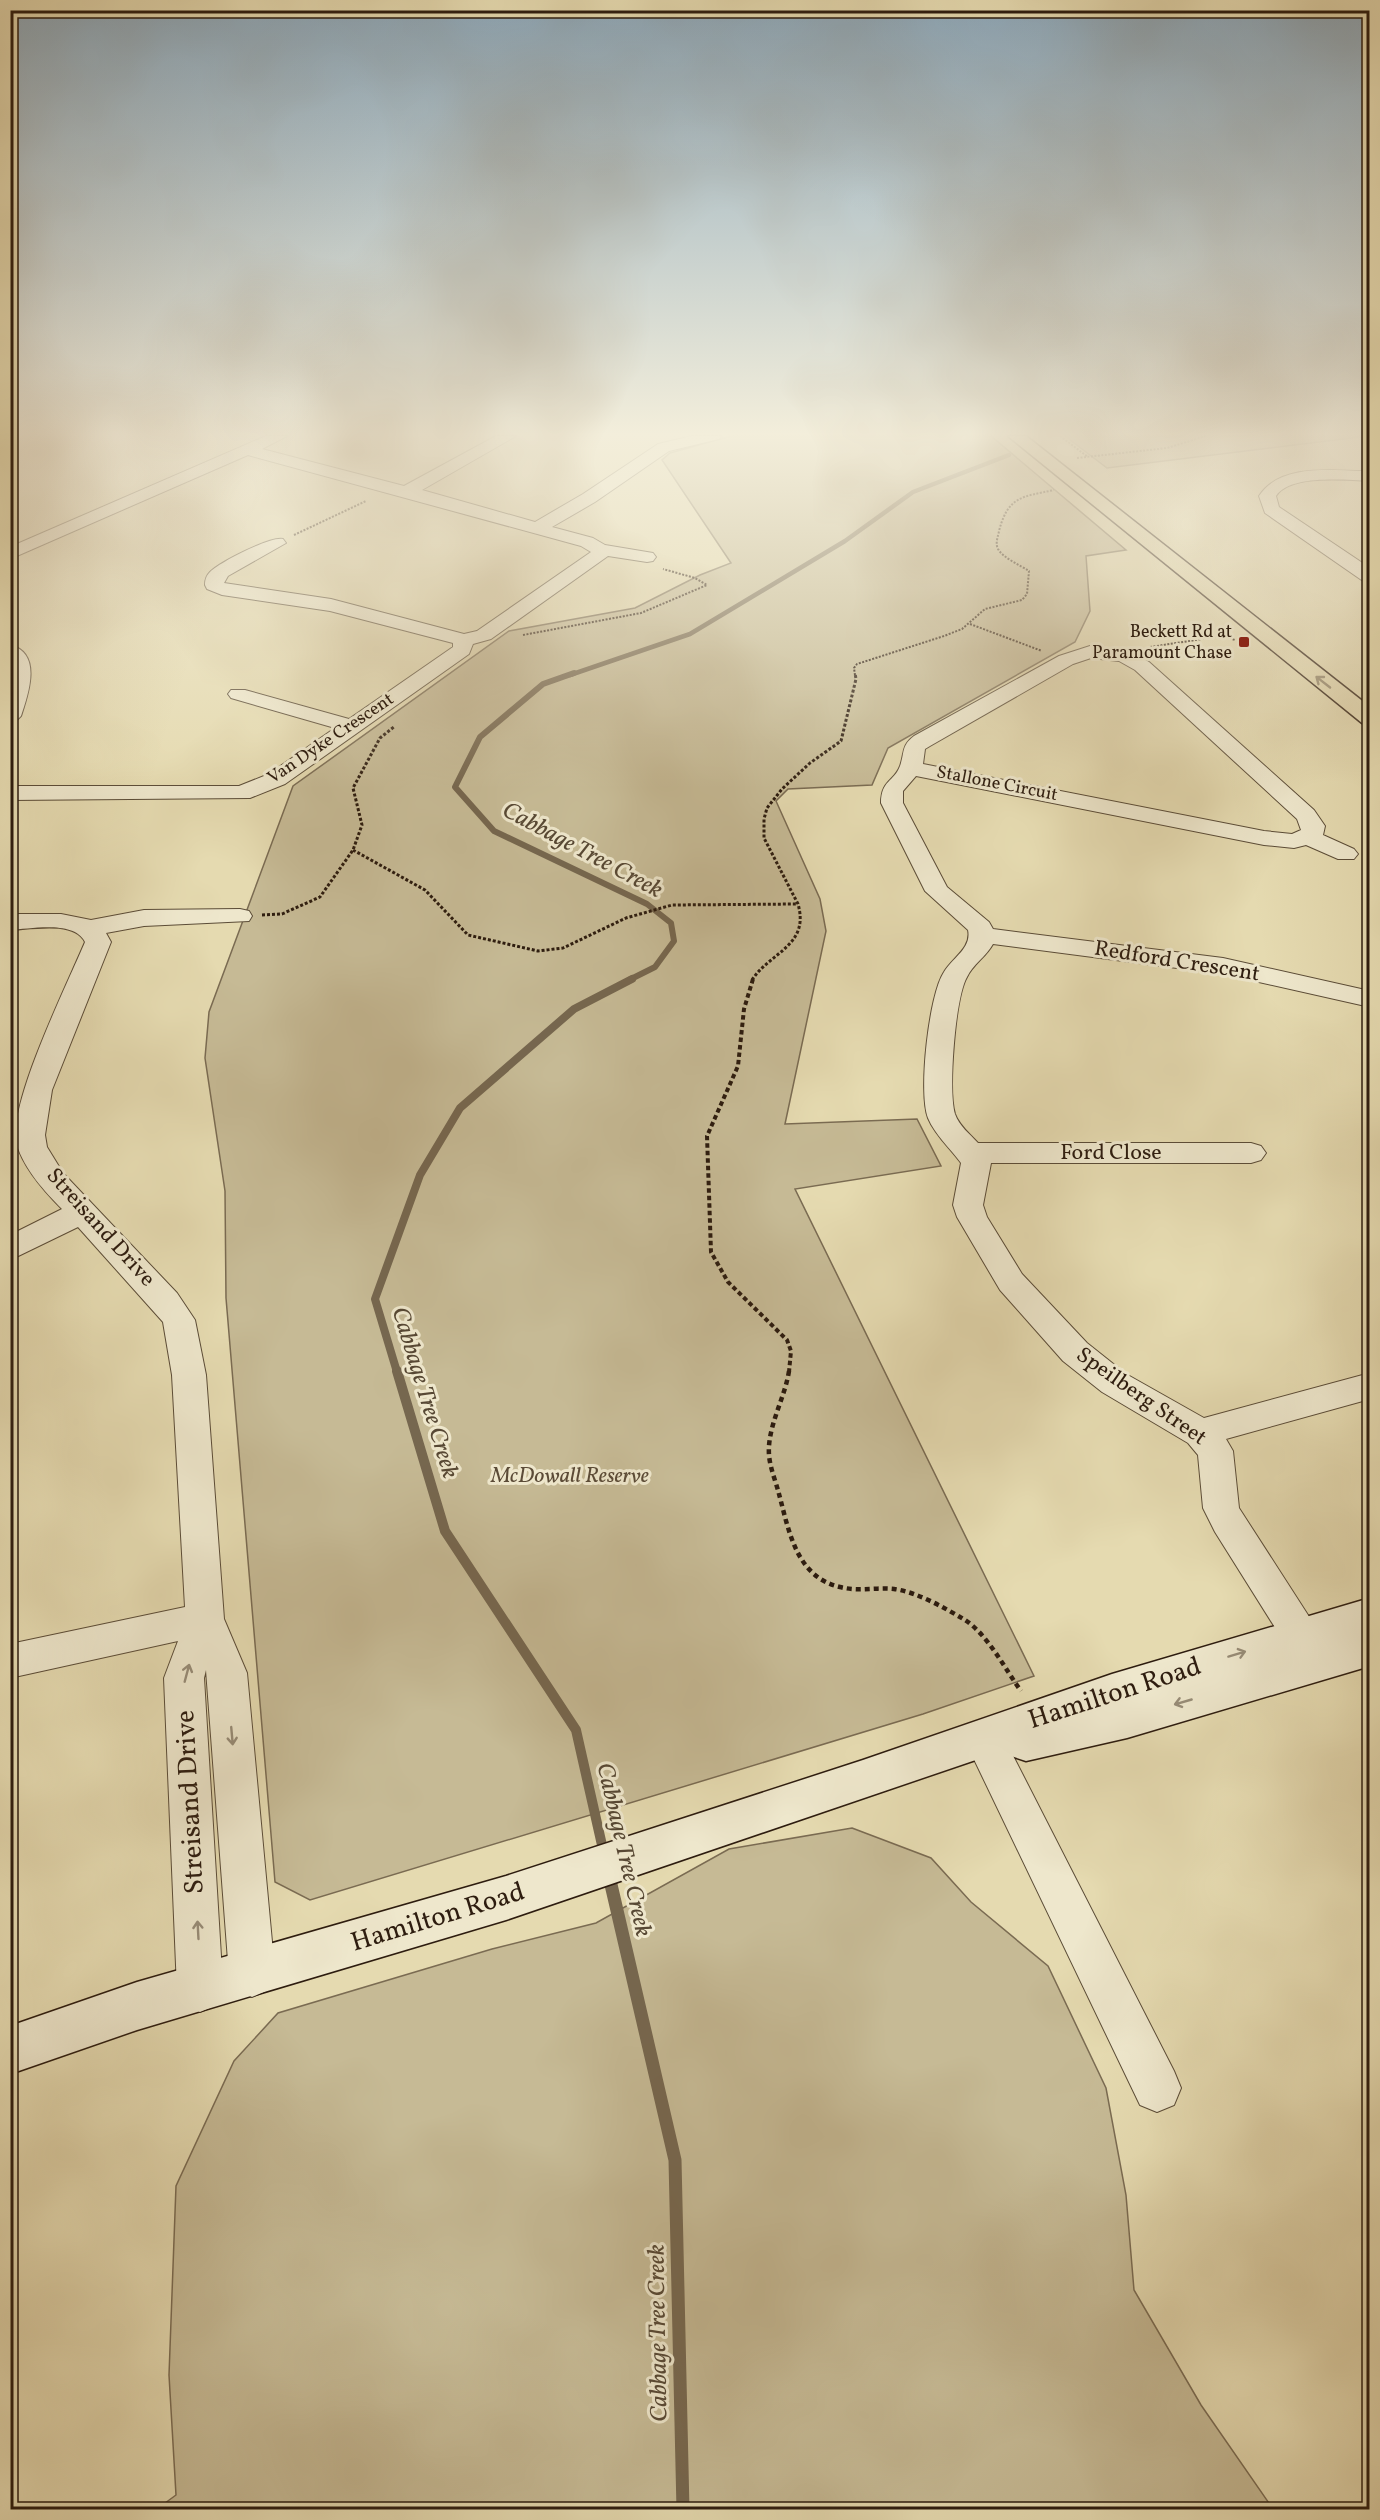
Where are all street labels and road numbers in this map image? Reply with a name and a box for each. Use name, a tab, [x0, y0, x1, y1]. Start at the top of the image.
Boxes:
street label: Van Dyke Crescent	[263, 687, 399, 791]
street label: Stallone Circuit	[934, 760, 1060, 808]
street label: Redford Crescent	[1092, 934, 1262, 990]
street label: Ford Close	[1060, 1138, 1162, 1169]
street label: Streisand Drive	[38, 1162, 162, 1294]
street label: Speilberg Street	[1069, 1340, 1213, 1454]
street label: Hamilton Road	[1024, 1648, 1206, 1740]
street label: Streisand Drive	[167, 1709, 215, 1895]
street label: Hamilton Road	[346, 1874, 530, 1962]

